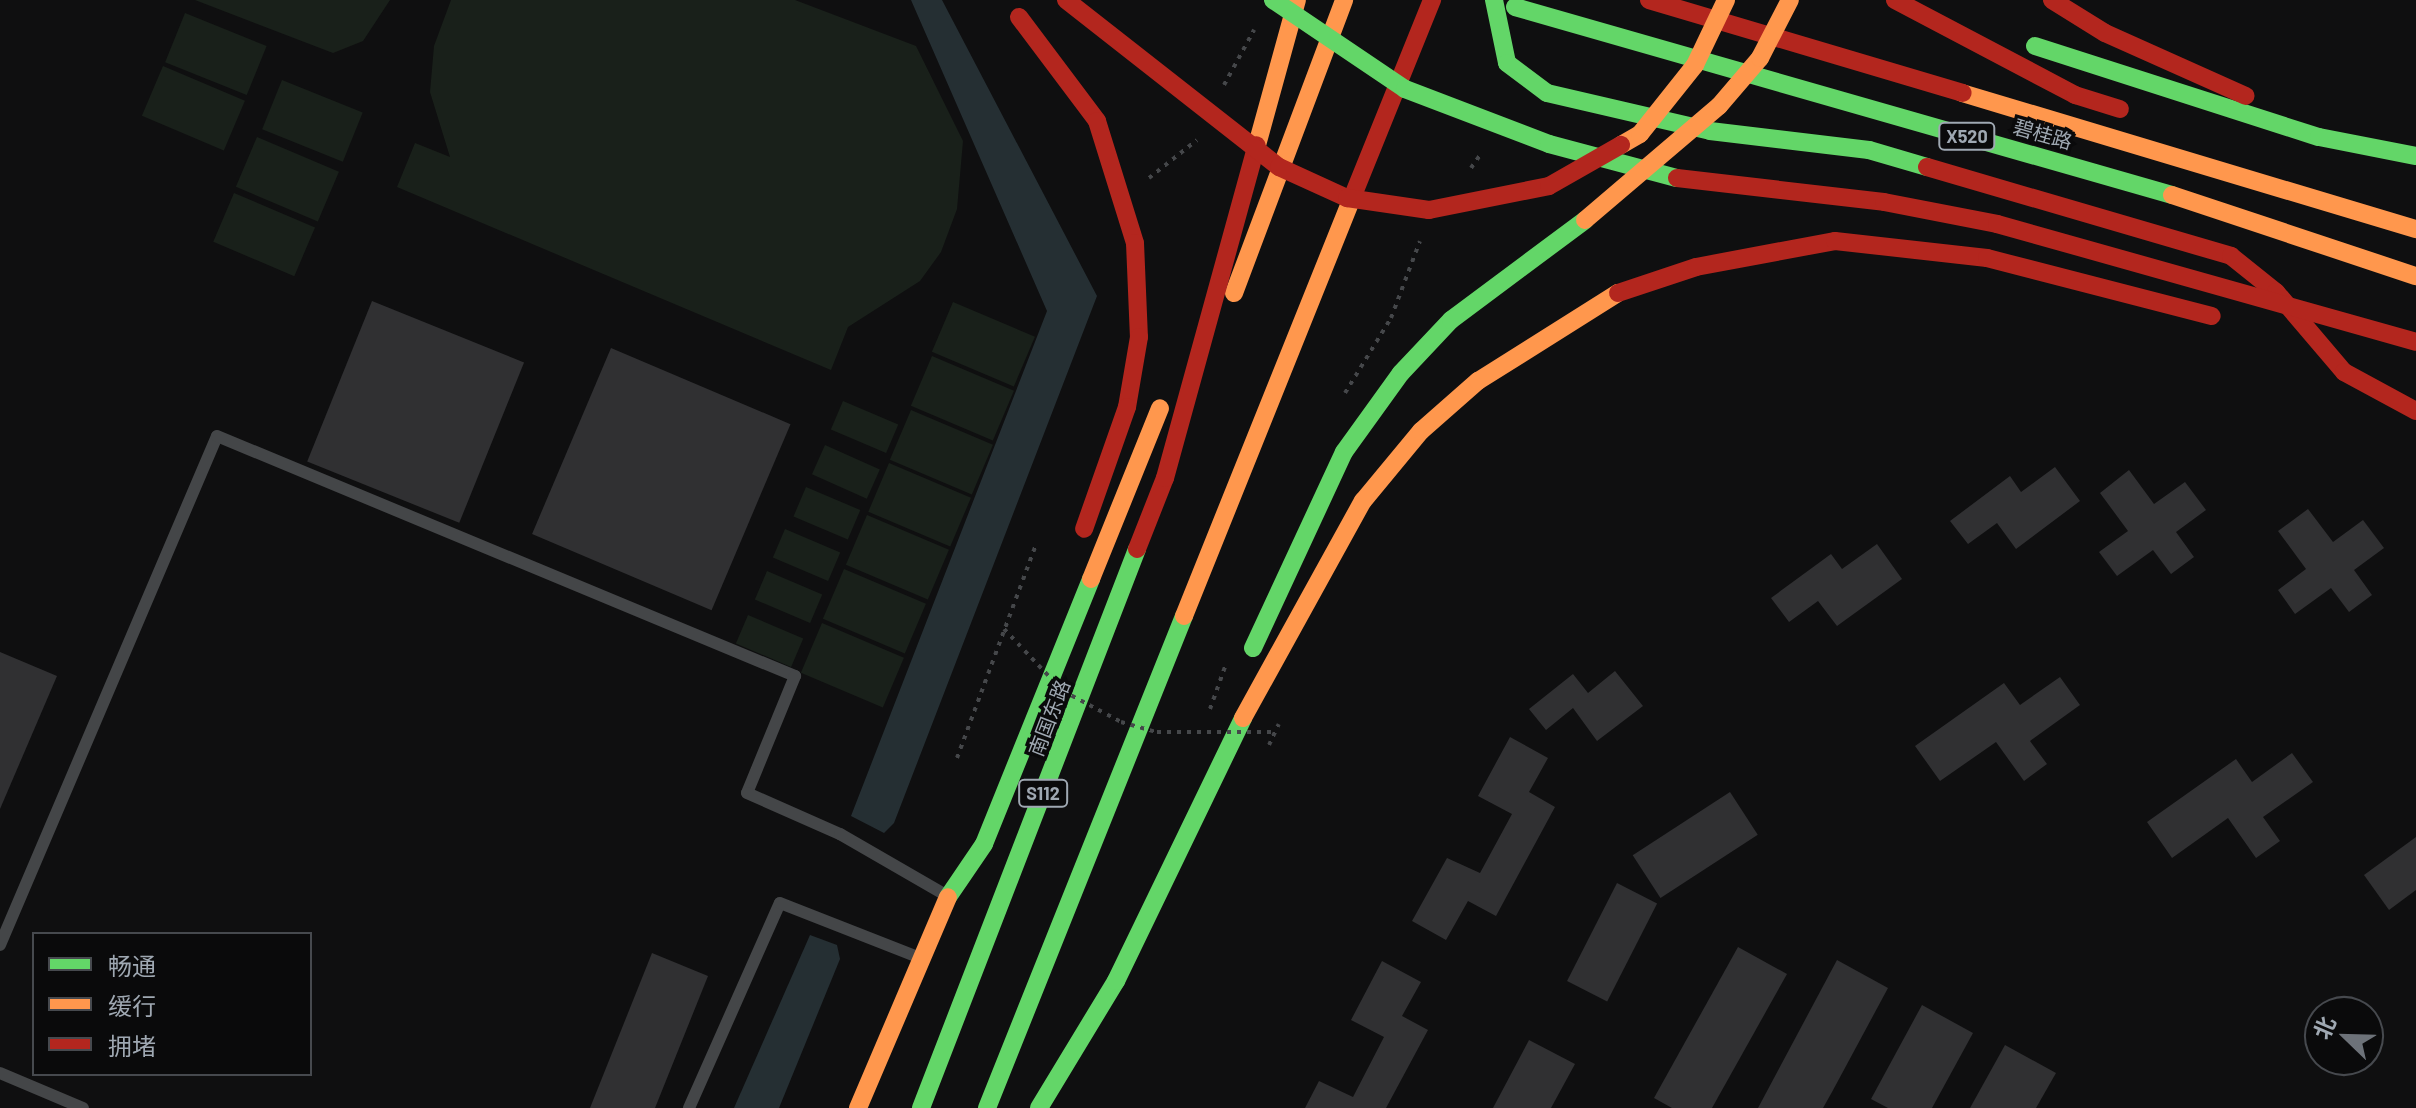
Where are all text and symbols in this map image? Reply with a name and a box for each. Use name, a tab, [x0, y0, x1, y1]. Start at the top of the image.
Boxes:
street label: 碧桂路	[2011, 114, 2075, 154]
road number: X520	[1937, 122, 1997, 150]
street label: 南国东路	[1023, 676, 1075, 760]
road number: S112	[1017, 779, 1069, 807]
legend	[32, 932, 312, 1076]
text: 畅通	[108, 951, 156, 980]
text: 缓行	[108, 991, 156, 1020]
north arrow	[2304, 996, 2384, 1076]
text: 北	[2307, 1012, 2340, 1043]
text: 拥堵	[108, 1031, 156, 1060]

